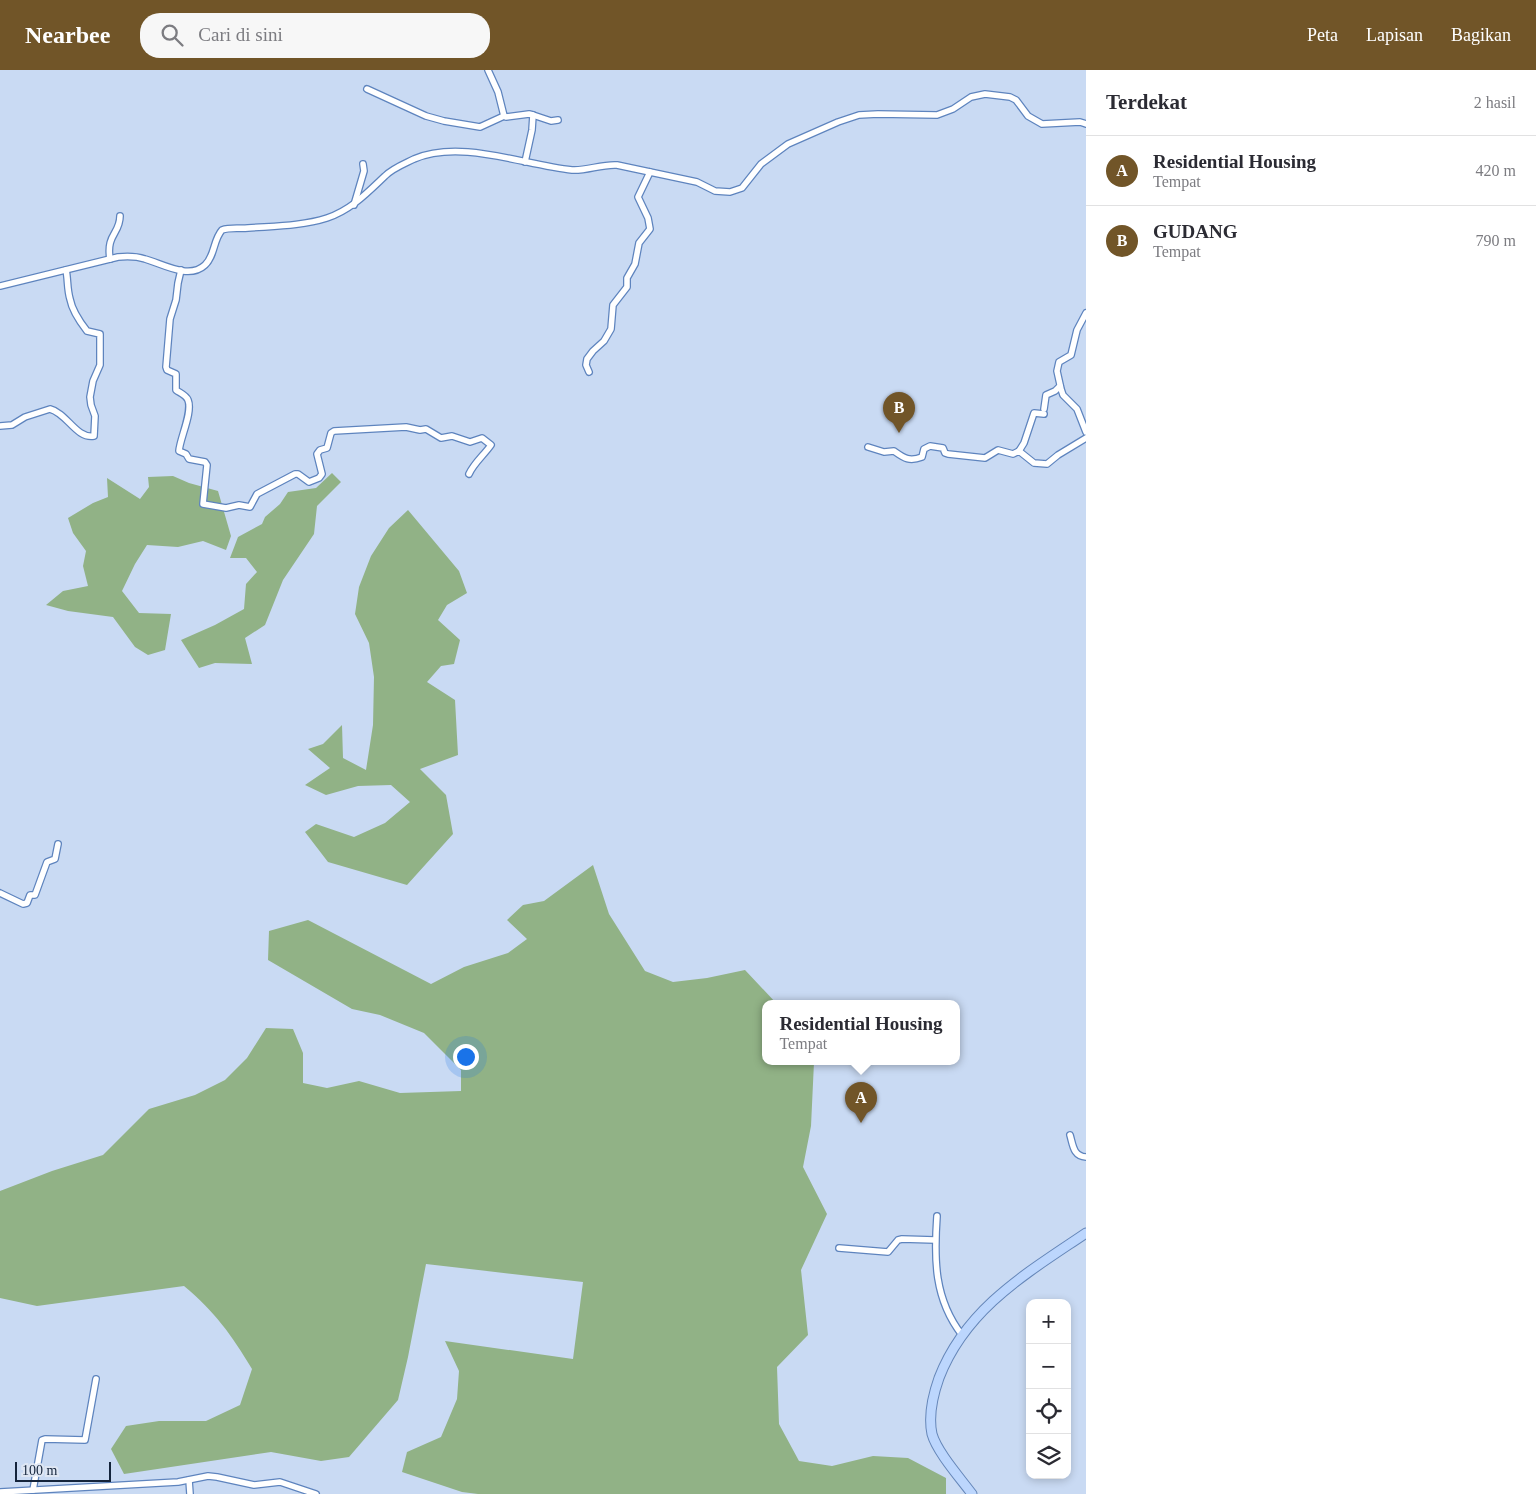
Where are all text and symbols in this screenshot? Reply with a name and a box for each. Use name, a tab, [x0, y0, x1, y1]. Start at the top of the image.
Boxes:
search box	[140, 13, 490, 58]
icon: search	[158, 21, 186, 49]
text: Nearbee	[25, 22, 110, 48]
text: Cari di sini	[198, 24, 283, 45]
text: Peta	[1307, 25, 1338, 45]
text: Lapisan	[1366, 25, 1423, 45]
text: Bagikan	[1451, 25, 1511, 45]
text: Terdekat	[1106, 90, 1187, 114]
text: 2 hasil	[1474, 94, 1516, 111]
text: Residential Housing	[1153, 151, 1316, 172]
text: A	[1116, 162, 1128, 179]
text: 420 m	[1476, 162, 1516, 179]
text: Tempat	[1153, 173, 1201, 190]
text: GUDANG	[1153, 221, 1237, 242]
text: B	[1117, 232, 1127, 249]
text: 790 m	[1476, 232, 1516, 249]
text: Tempat	[1153, 243, 1201, 260]
pin: B	[883, 392, 915, 433]
popup	[762, 1000, 960, 1065]
text: Residential Housing	[779, 1013, 943, 1034]
text: Tempat	[779, 1035, 827, 1052]
your location	[453, 1044, 479, 1070]
pin: A	[845, 1082, 877, 1123]
map controls	[1026, 1299, 1071, 1479]
button: +	[1026, 1299, 1071, 1344]
button: −	[1026, 1344, 1071, 1389]
button: locate	[1026, 1389, 1071, 1434]
button: layers	[1026, 1434, 1071, 1479]
scale bar	[15, 1459, 111, 1482]
text: 100 m	[22, 1463, 57, 1478]

